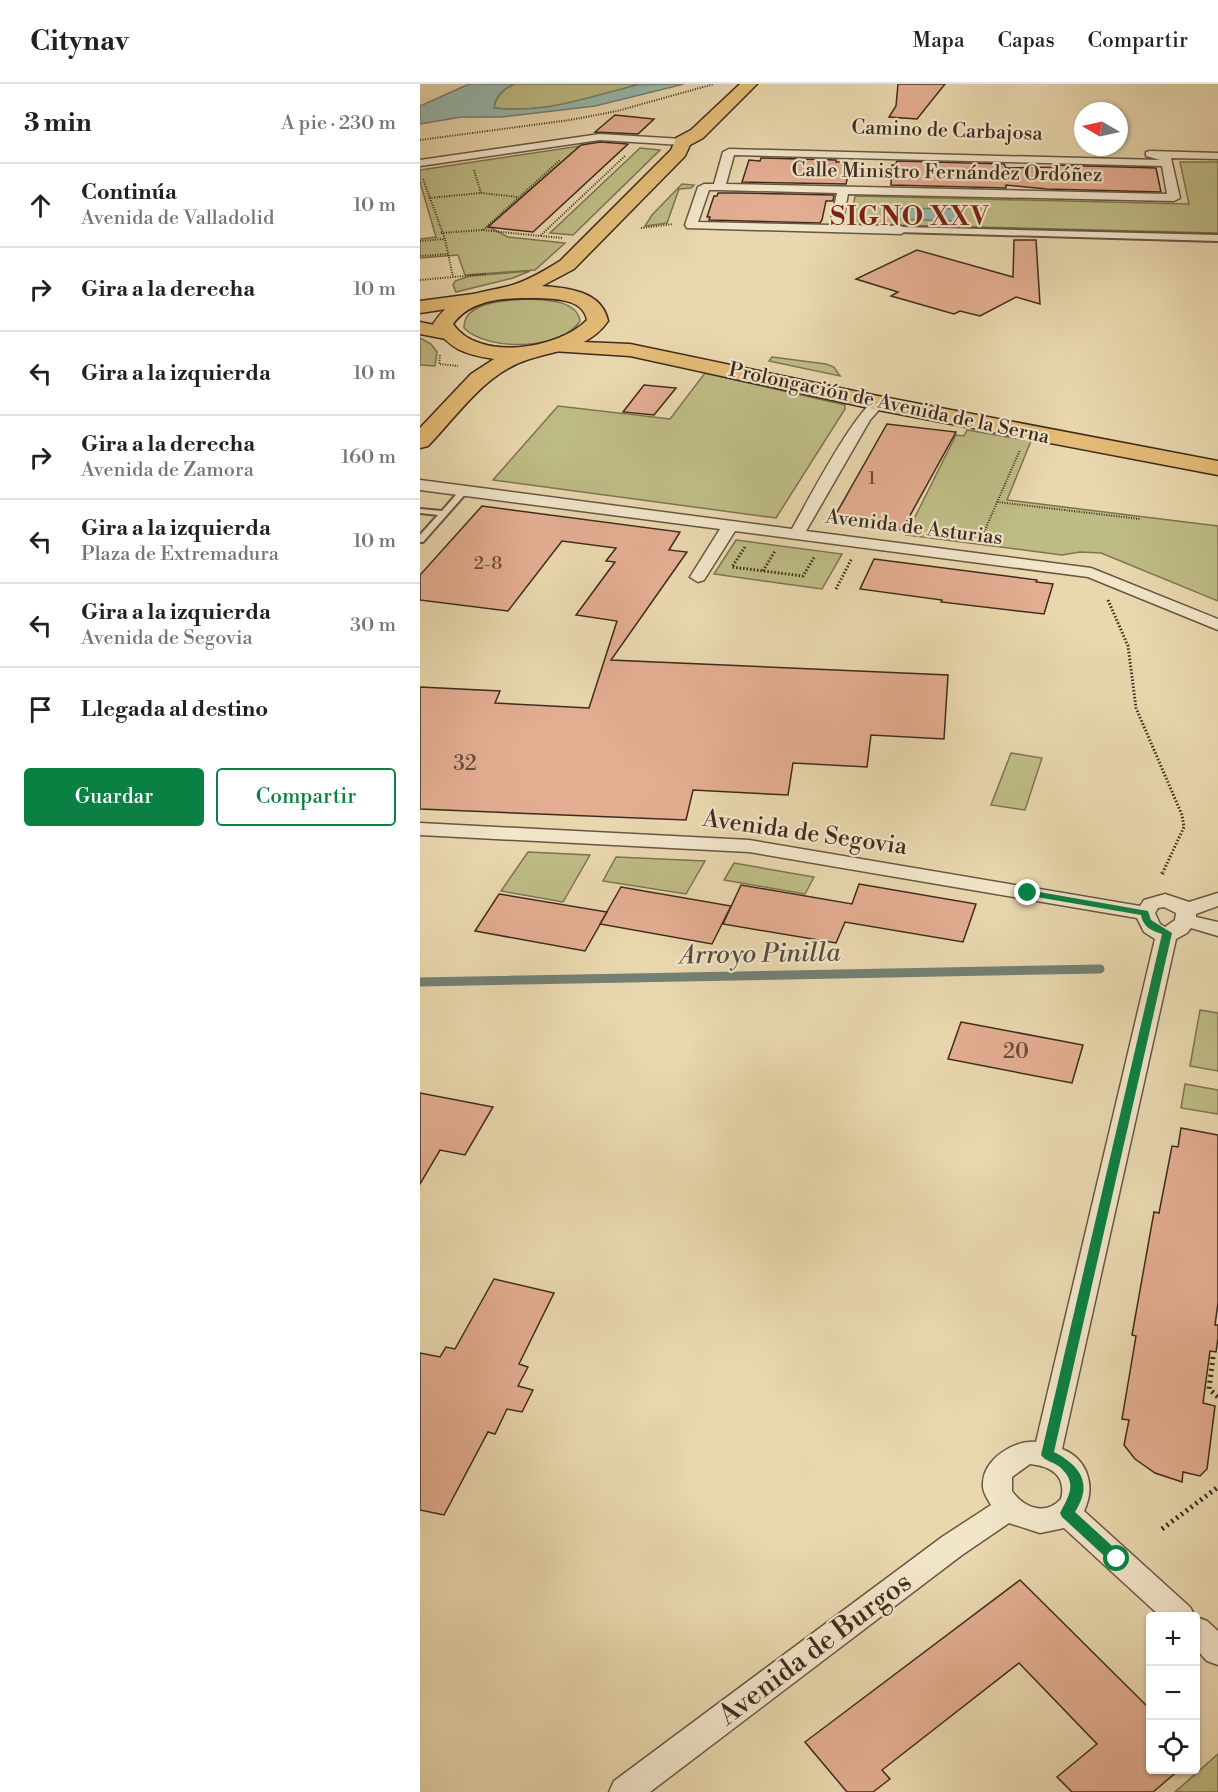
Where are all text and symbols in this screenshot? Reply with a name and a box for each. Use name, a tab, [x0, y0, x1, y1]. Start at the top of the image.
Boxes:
text: Citynav	[30, 24, 129, 59]
text: Mapa	[913, 28, 965, 54]
text: Capas	[998, 28, 1055, 54]
text: Compartir	[1088, 28, 1188, 54]
north arrow	[1074, 102, 1128, 156]
text: 3 min	[24, 107, 92, 139]
text: A pie · 230 m	[281, 111, 396, 136]
street label: Camino de Carbajosa	[851, 115, 1044, 147]
street label: Calle Ministro Fernández Ordóñez	[791, 158, 1103, 188]
text: Continúa	[81, 179, 177, 206]
icon: ahead	[24, 189, 57, 222]
text: 10 m	[353, 193, 396, 218]
district label: SIGNO XXV	[830, 201, 990, 233]
text: Avenida de Valladolid	[81, 206, 274, 231]
icon: right	[24, 273, 57, 306]
text: Gira a la derecha	[81, 276, 255, 303]
text: 10 m	[353, 277, 396, 302]
icon: left	[24, 357, 57, 390]
street label: Prolongación de Avenida de la Serna	[726, 358, 1053, 450]
text: Gira a la izquierda	[81, 360, 271, 387]
text: 10 m	[353, 361, 396, 386]
text: Gira a la derecha	[81, 431, 255, 458]
icon: right	[24, 441, 57, 474]
text: 160 m	[341, 445, 396, 470]
text: Avenida de Zamora	[81, 458, 254, 483]
house number: 1	[868, 467, 876, 490]
street label: Avenida de Asturias	[823, 505, 1004, 551]
text: Gira a la izquierda	[81, 515, 271, 542]
icon: left	[24, 525, 57, 558]
text: 10 m	[353, 529, 396, 554]
text: Plaza de Extremadura	[81, 542, 279, 567]
house number: 2-8	[474, 552, 502, 575]
text: Gira a la izquierda	[81, 599, 271, 626]
icon: left	[24, 609, 57, 642]
text: 30 m	[350, 613, 396, 638]
text: Avenida de Segovia	[81, 626, 253, 651]
icon: arrive	[24, 693, 57, 726]
text: Llegada al destino	[81, 696, 268, 723]
house number: 32	[453, 751, 477, 777]
button: Guardar	[24, 768, 204, 826]
button: Compartir	[216, 768, 396, 826]
street label: Avenida de Segovia	[700, 804, 910, 862]
route end	[1014, 879, 1040, 905]
water label: Arroyo Pinilla	[676, 937, 841, 971]
house number: 20	[1003, 1039, 1029, 1065]
route start	[1103, 1545, 1129, 1571]
street label: Avenida de Burgos	[711, 1565, 919, 1734]
map controls	[1146, 1612, 1200, 1774]
button: +	[1146, 1612, 1200, 1666]
button: −	[1146, 1666, 1200, 1720]
button: locate	[1146, 1720, 1200, 1774]

